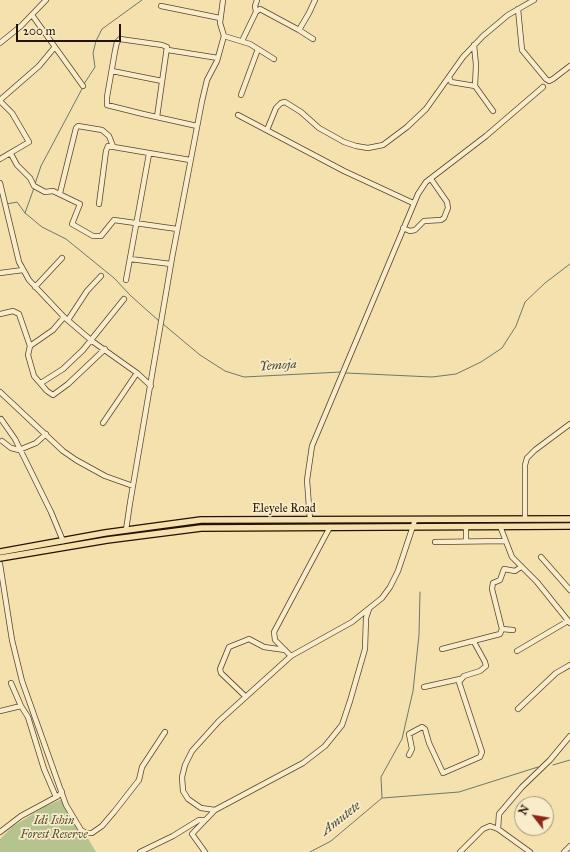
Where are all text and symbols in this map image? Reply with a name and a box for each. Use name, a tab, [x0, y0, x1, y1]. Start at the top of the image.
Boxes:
scale bar	[18, 16, 123, 42]
text: 200 m	[23, 24, 56, 38]
water label: Yemoja	[259, 357, 297, 375]
street label: Eleyele Road	[252, 502, 316, 516]
north arrow	[514, 796, 554, 836]
water label: Amutete	[318, 799, 364, 839]
text: N	[516, 803, 532, 817]
park label: Idi Ishin Forest Reserve	[20, 814, 88, 842]

